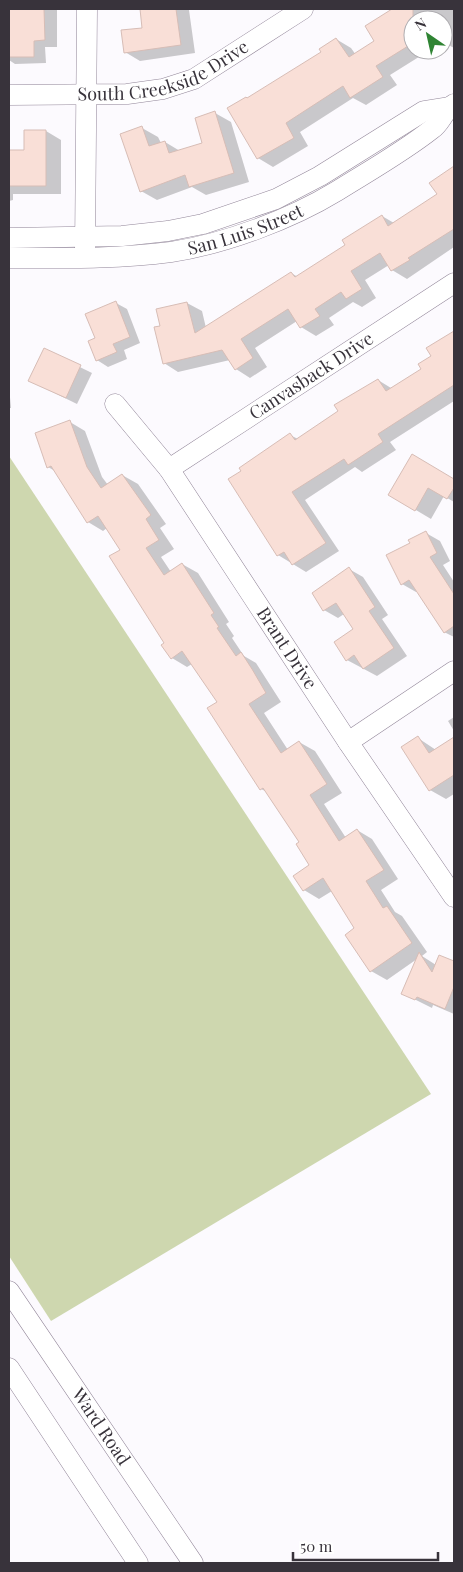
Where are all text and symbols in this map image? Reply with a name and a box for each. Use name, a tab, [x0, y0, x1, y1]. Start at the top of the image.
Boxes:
north arrow	[403, 10, 453, 60]
text: N	[411, 13, 430, 35]
street label: South Creekside Drive	[77, 34, 253, 105]
street label: San Luis Street	[185, 198, 308, 260]
street label: Canvasback Drive	[244, 326, 378, 425]
street label: Brant Drive	[252, 602, 323, 693]
street label: Ward Road	[67, 1382, 137, 1470]
scale bar	[293, 1530, 438, 1562]
text: 50 m	[300, 1536, 333, 1556]

